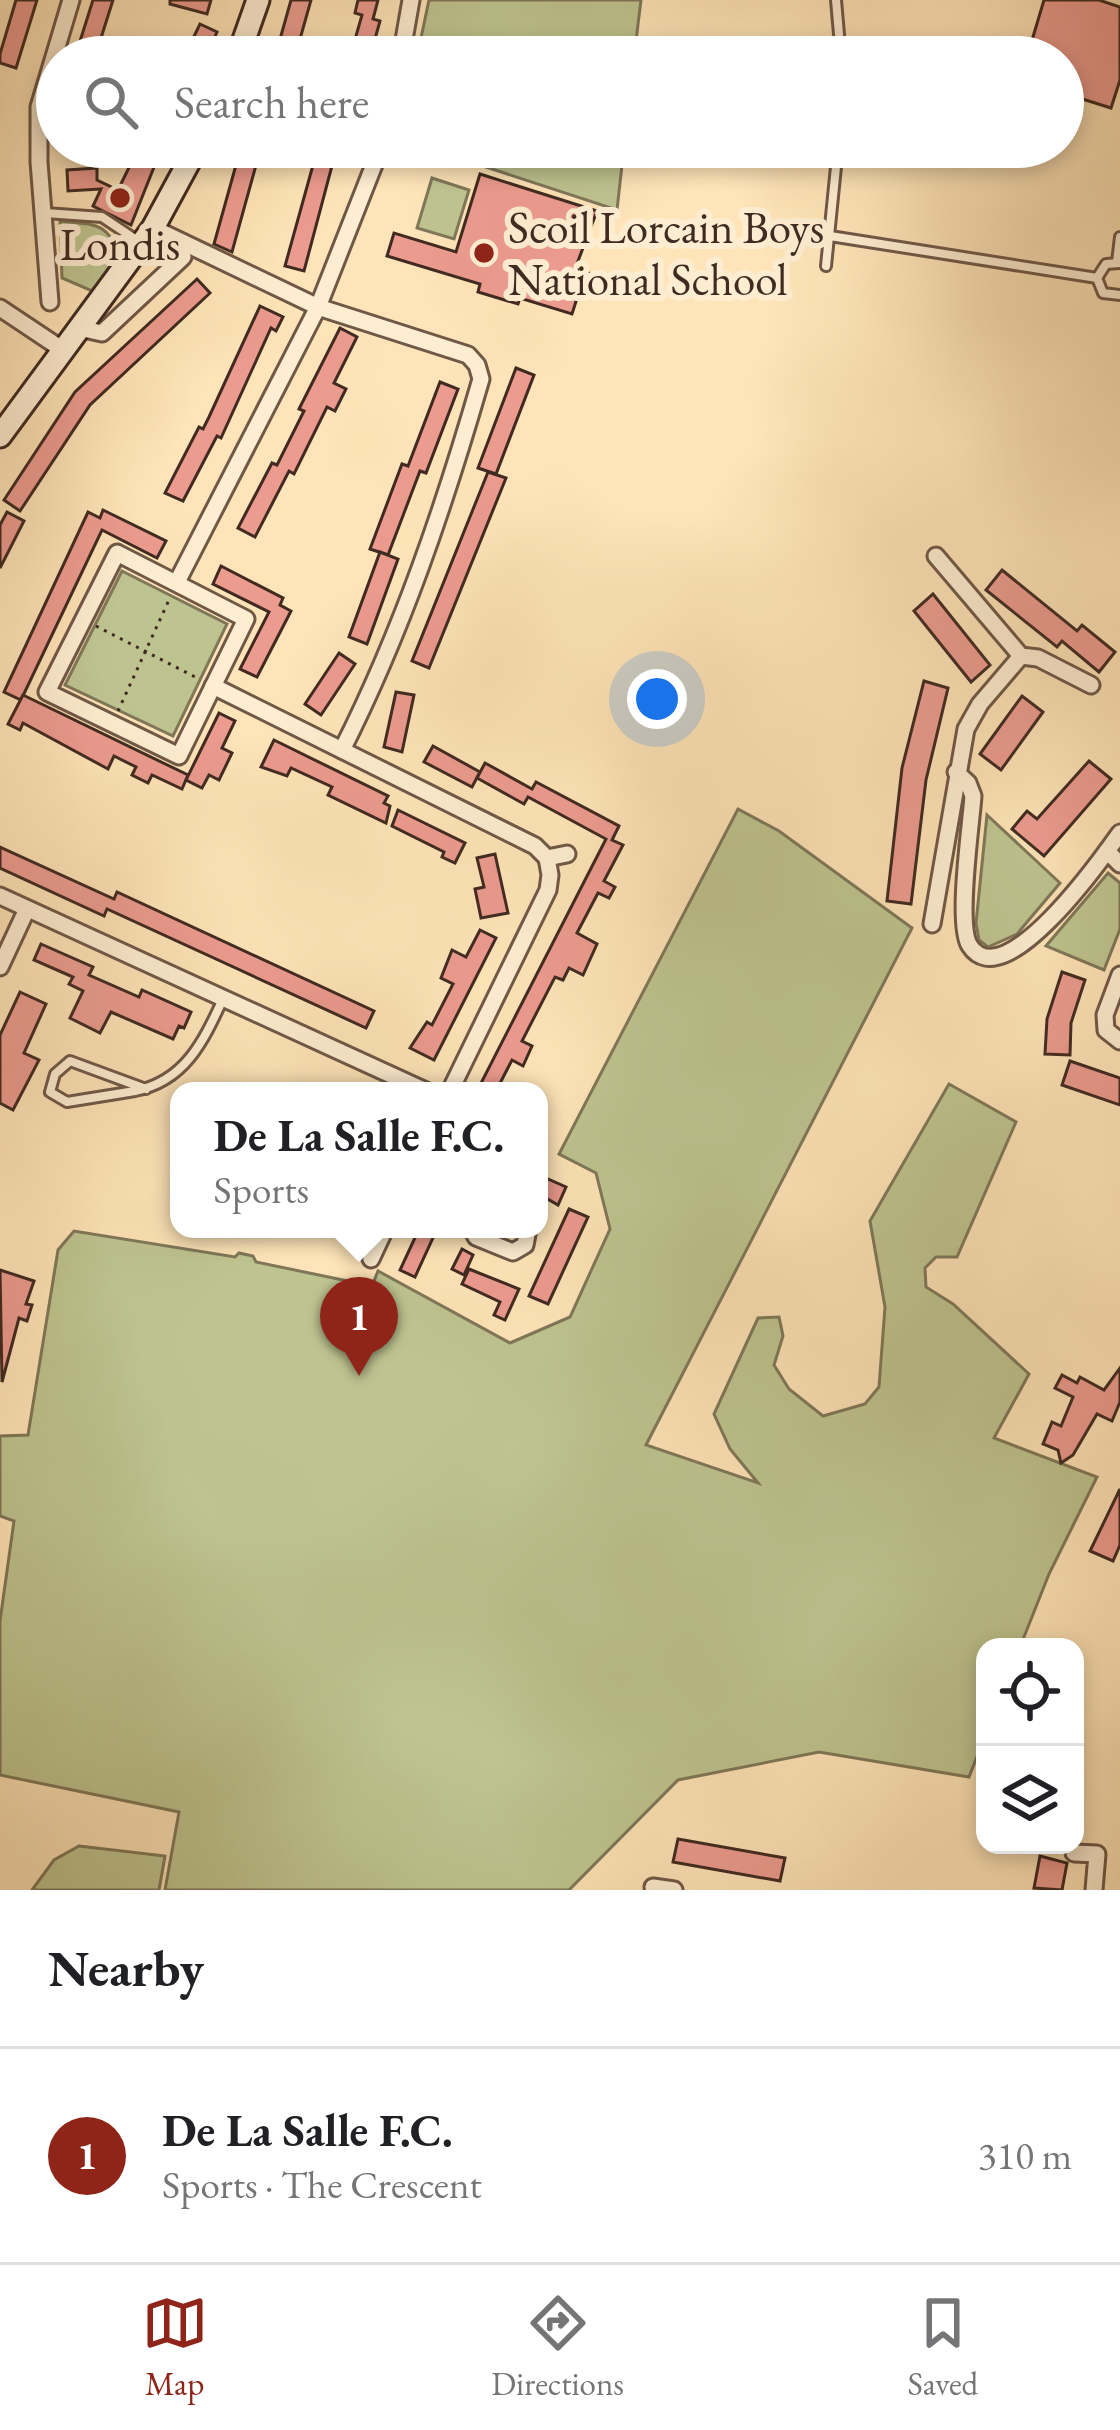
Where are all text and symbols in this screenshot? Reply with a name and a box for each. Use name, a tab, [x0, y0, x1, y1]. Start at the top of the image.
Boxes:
search box	[36, 36, 1084, 168]
icon: search	[78, 69, 144, 135]
text: Search here	[174, 73, 369, 131]
marker: Londis	[107, 185, 133, 211]
place label: Scoil Lorcain Boys National School	[508, 198, 824, 308]
place label: Londis	[60, 215, 180, 273]
marker: Scoil Lorcain Boys National School	[471, 240, 497, 266]
your location	[627, 669, 687, 729]
popup	[170, 1082, 548, 1238]
text: De La Salle F.C.	[214, 1106, 504, 1164]
text: Sports	[214, 1164, 309, 1215]
pin: 1	[320, 1277, 398, 1376]
map controls	[976, 1638, 1084, 1854]
button: locate	[976, 1638, 1084, 1746]
button: layers	[976, 1746, 1084, 1854]
text: Nearby	[48, 1935, 204, 2001]
text: De La Salle F.C.	[162, 2101, 453, 2159]
text: 1	[77, 2130, 97, 2181]
text: 310 m	[978, 2130, 1072, 2181]
text: Sports · The Crescent	[162, 2159, 482, 2210]
tab: Map	[142, 2290, 208, 2405]
tab: Directions	[491, 2290, 624, 2405]
tab: Saved	[908, 2290, 978, 2405]

